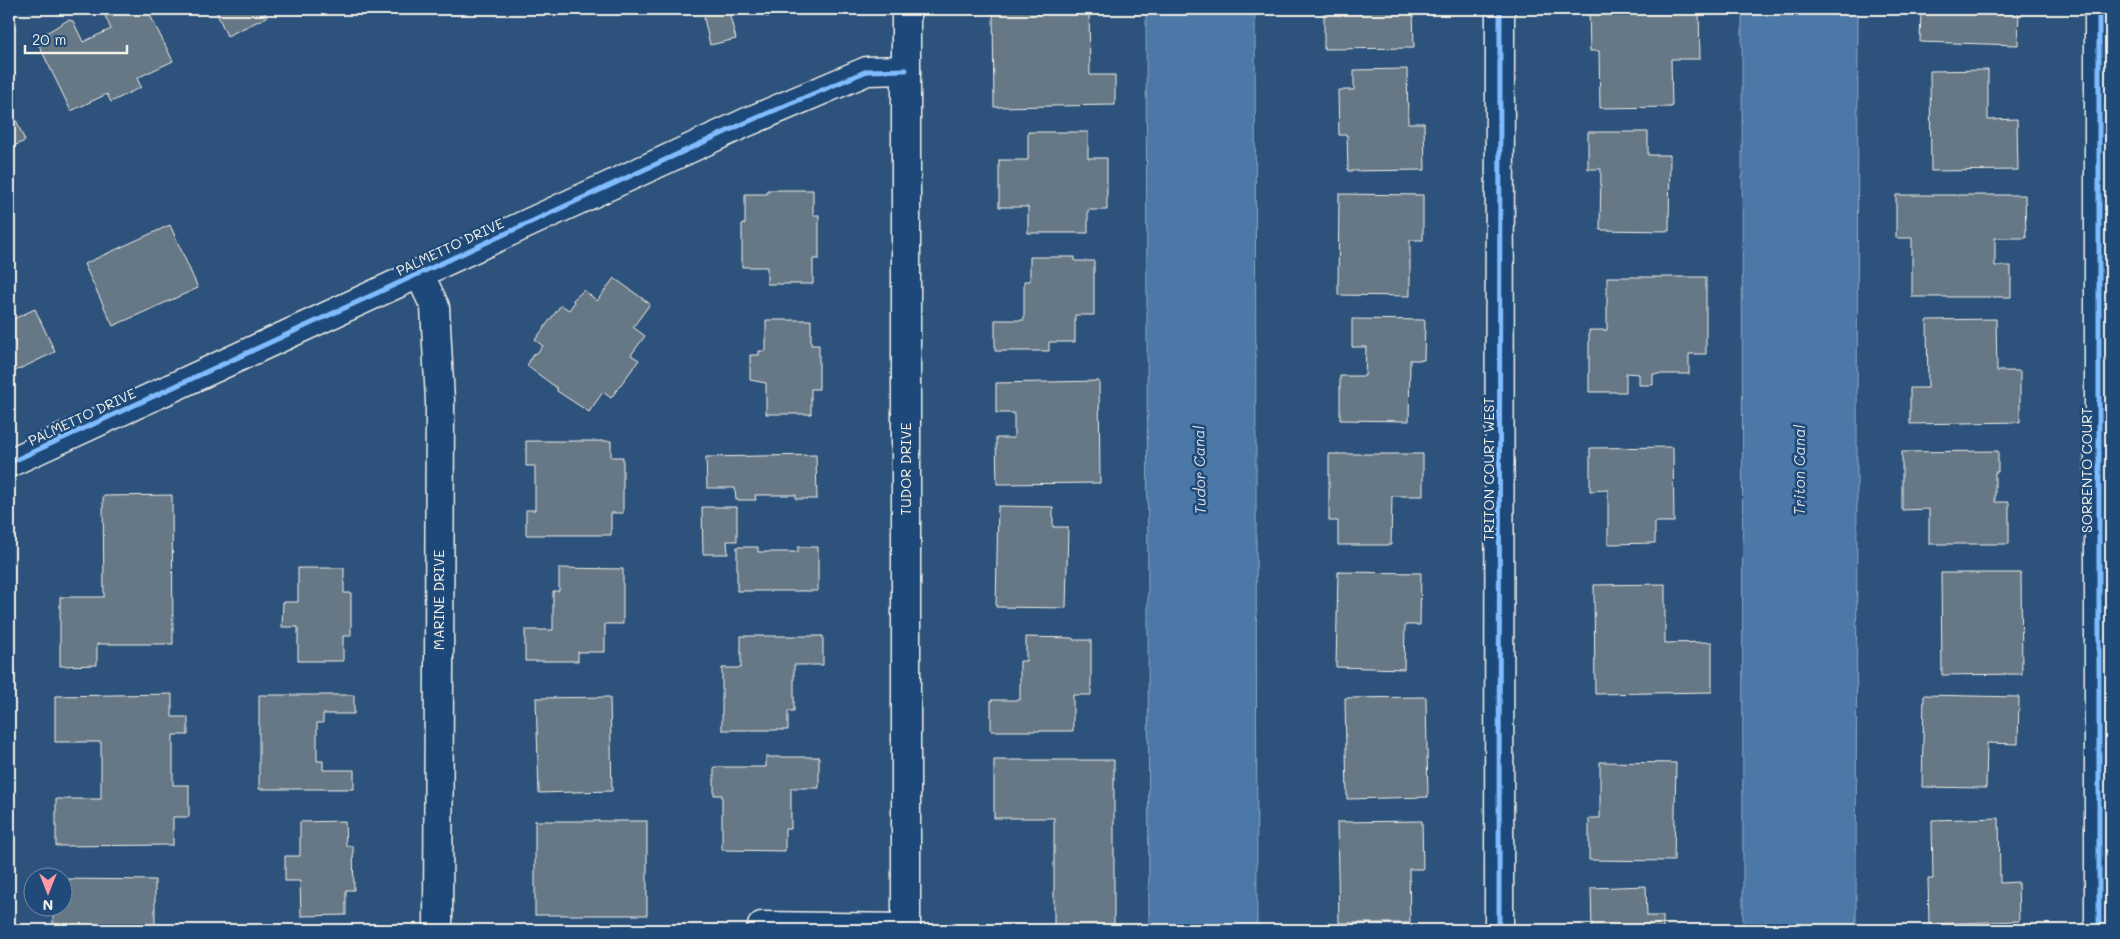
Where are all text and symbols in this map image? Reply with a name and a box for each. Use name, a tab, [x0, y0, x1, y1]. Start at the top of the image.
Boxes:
scale bar	[25, 22, 128, 54]
text: 20 m	[32, 29, 66, 49]
street label: PALMETTO DRIVE	[393, 213, 507, 280]
street label: PALMETTO DRIVE	[25, 383, 139, 450]
street label: TRITON COURT WEST	[1479, 397, 1498, 541]
street label: SORRENTO COURT	[2077, 407, 2096, 533]
street label: TUDOR DRIVE	[896, 422, 915, 516]
water label: Triton Canal	[1789, 424, 1809, 515]
water label: Tudor Canal	[1188, 425, 1210, 515]
street label: MARINE DRIVE	[429, 550, 448, 650]
north arrow	[22, 866, 72, 916]
text: N	[43, 896, 53, 915]

